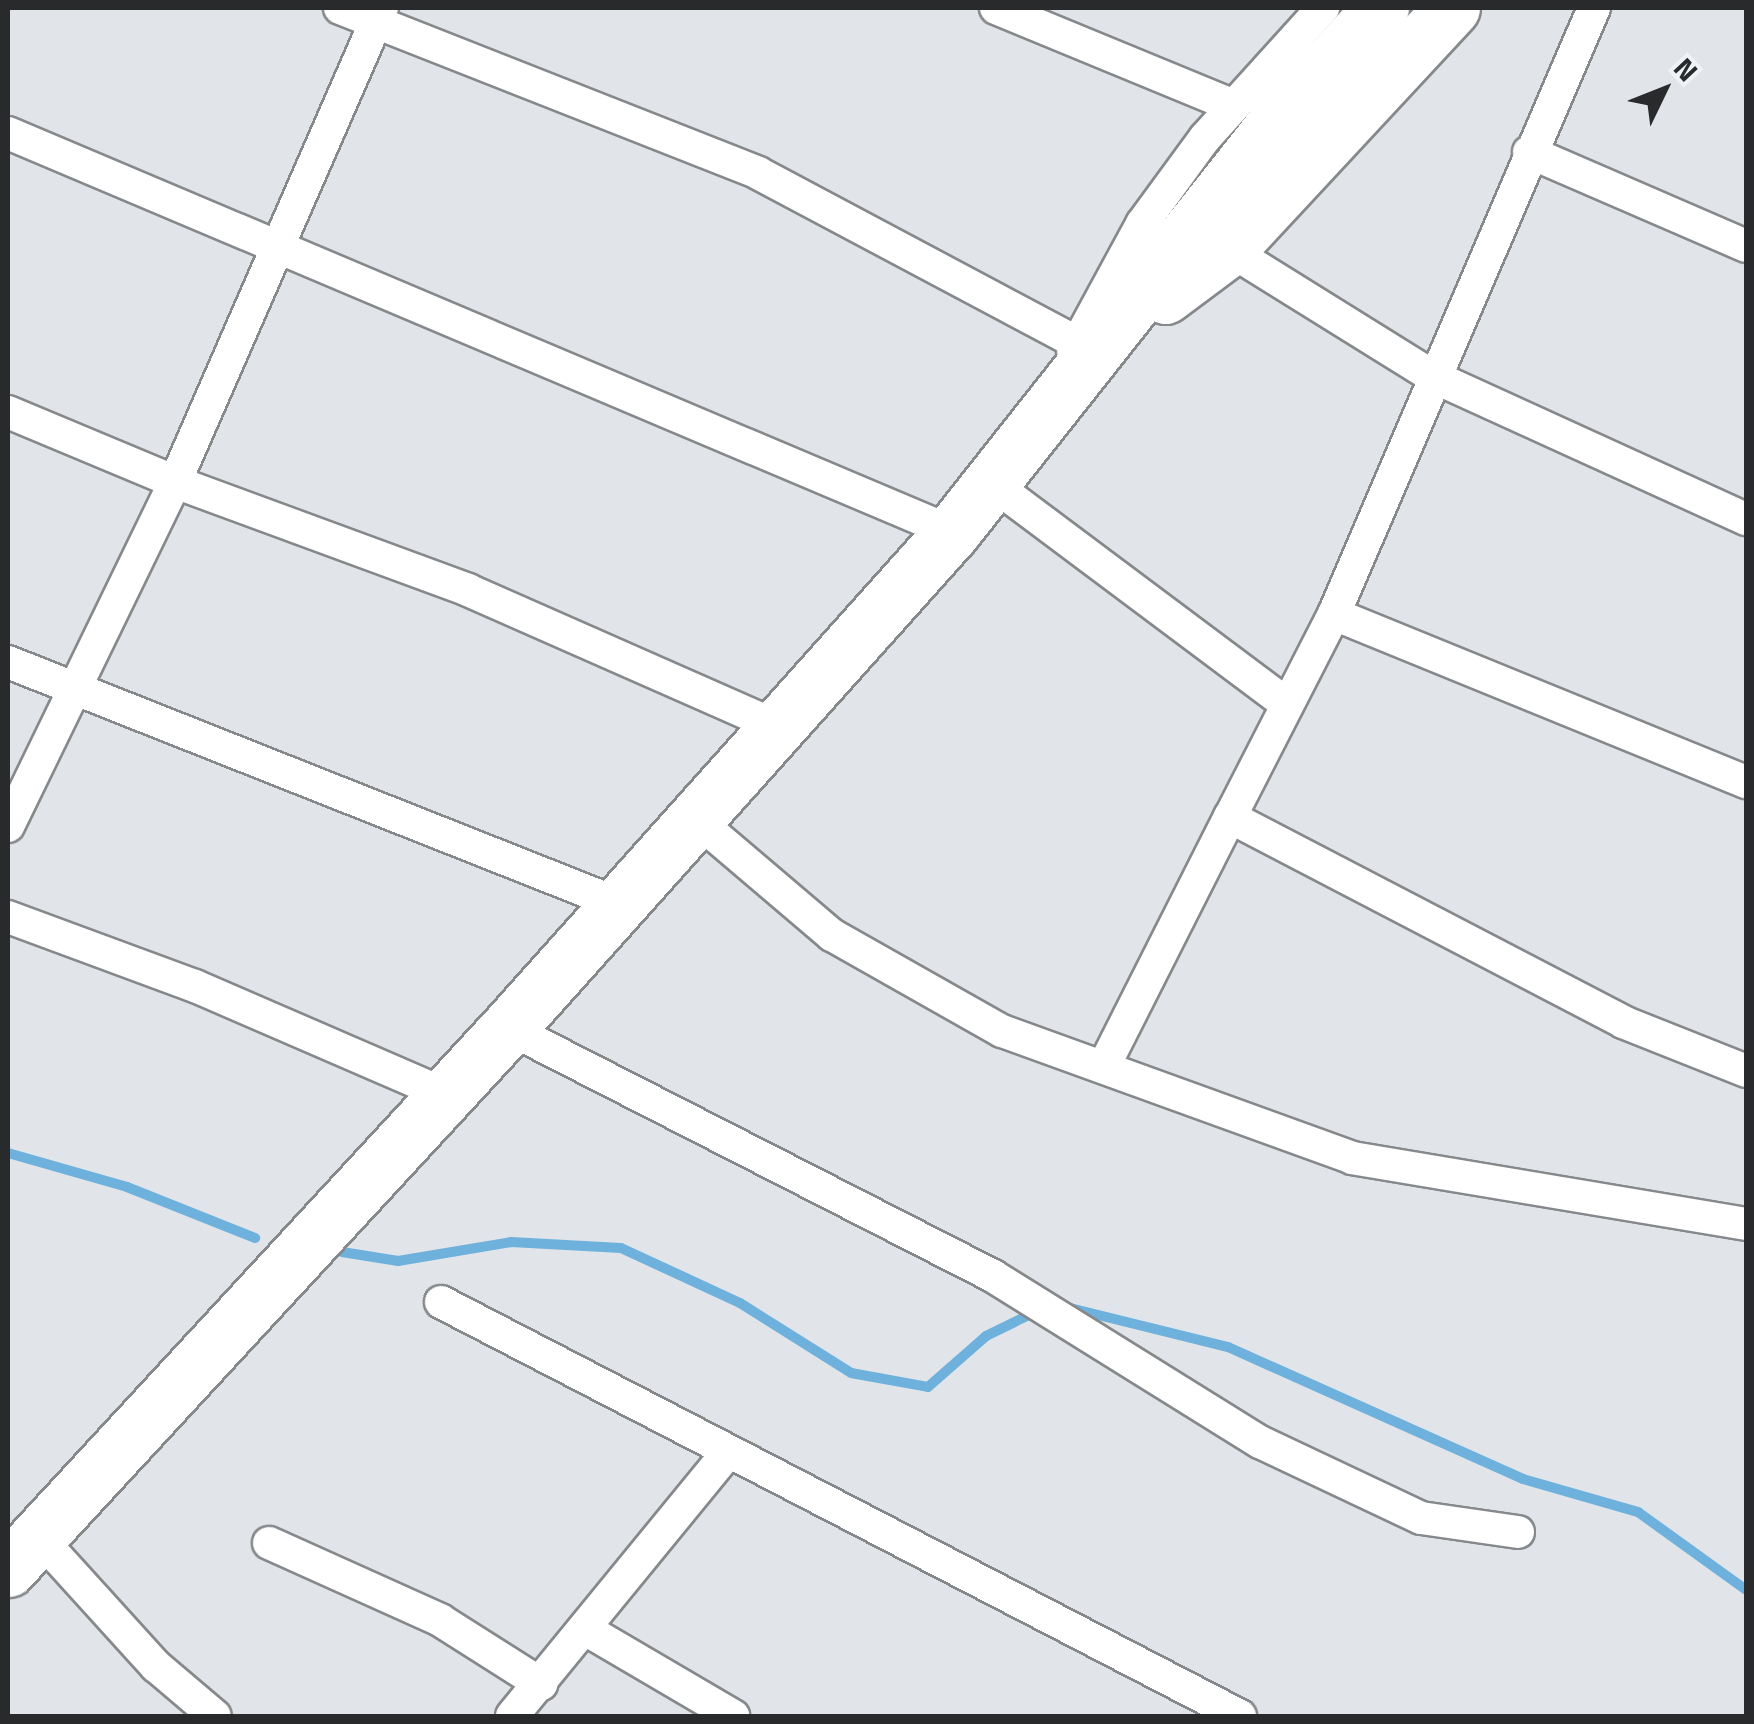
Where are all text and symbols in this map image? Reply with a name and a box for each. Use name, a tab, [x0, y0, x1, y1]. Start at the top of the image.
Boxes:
north arrow	[1614, 40, 1714, 140]
text: N	[1664, 47, 1709, 91]

